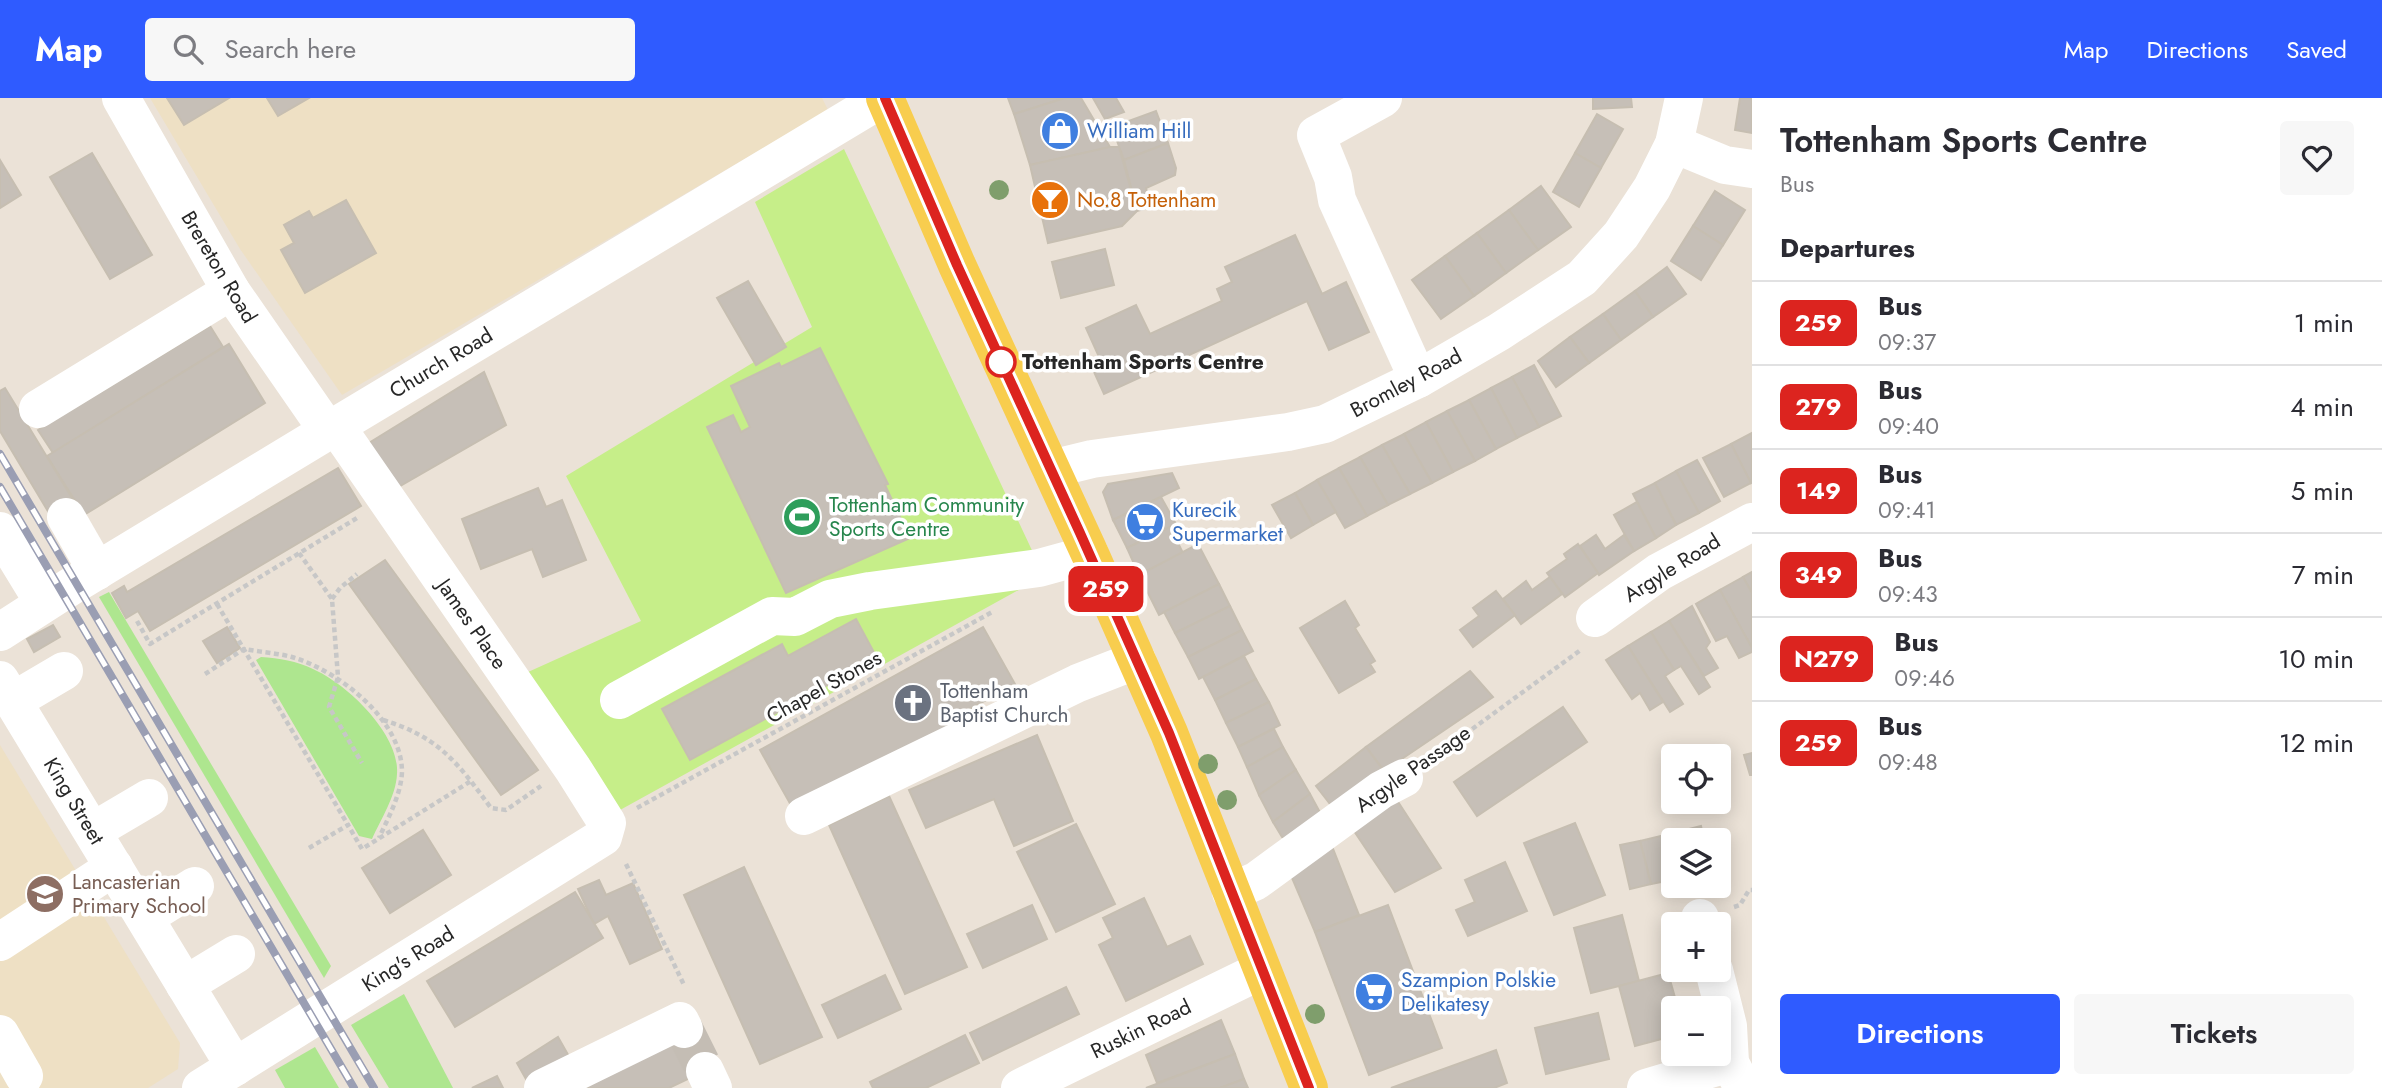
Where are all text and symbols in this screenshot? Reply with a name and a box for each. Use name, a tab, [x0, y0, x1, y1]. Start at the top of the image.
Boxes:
search box	[145, 18, 635, 81]
text: Map	[35, 26, 103, 73]
icon: search	[169, 30, 207, 68]
text: Search here	[225, 30, 356, 68]
text: Map	[2064, 32, 2109, 67]
text: Directions	[2147, 32, 2248, 67]
text: Saved	[2286, 32, 2347, 67]
shop icon: William Hill	[1039, 110, 1081, 152]
place label: William Hill	[1087, 116, 1191, 146]
text: Tottenham Sports Centre	[1780, 117, 2147, 164]
button: heart	[2280, 121, 2354, 195]
text: Bus	[1780, 167, 1814, 201]
bar icon: No.8 Tottenham	[1029, 179, 1071, 221]
place label: No.8 Tottenham	[1077, 185, 1216, 215]
street label: Brereton Road	[174, 205, 264, 329]
text: Departures	[1780, 229, 1915, 267]
text: Bus	[1878, 287, 1922, 325]
text: 1 min	[2294, 304, 2354, 342]
text: 259	[1795, 305, 1842, 340]
street label: Church Road	[384, 320, 498, 406]
text: 09:37	[1878, 325, 1936, 359]
street label: Bromley Road	[1345, 341, 1467, 425]
marker: Tottenham Sports Centre	[986, 347, 1016, 377]
place label: Tottenham Sports Centre	[1022, 347, 1264, 377]
text: Bus	[1878, 371, 1922, 409]
text: 4 min	[2290, 388, 2354, 426]
text: 279	[1795, 389, 1842, 424]
text: 09:40	[1878, 409, 1939, 443]
text: Bus	[1878, 455, 1922, 493]
text: 5 min	[2291, 472, 2354, 510]
text: 149	[1796, 473, 1841, 508]
place label: Tottenham Community Sports Centre	[829, 490, 1025, 544]
text: 09:41	[1878, 493, 1936, 527]
place label: Kurecik Supermarket	[1172, 495, 1283, 549]
sports icon: Tottenham Community Sports Centre	[781, 496, 823, 538]
supermarket icon: Kurecik Supermarket	[1124, 501, 1166, 543]
street label: Argyle Road	[1618, 526, 1726, 610]
text: Bus	[1878, 539, 1922, 577]
text: 7 min	[2292, 556, 2354, 594]
text: 349	[1795, 557, 1842, 592]
line badge: 259	[1066, 566, 1146, 612]
street label: James Place	[428, 570, 514, 676]
text: 259	[1082, 571, 1130, 606]
text: 09:43	[1878, 577, 1938, 611]
text: Bus	[1894, 623, 1938, 661]
text: 10 min	[2278, 640, 2354, 678]
text: N279	[1794, 641, 1859, 676]
street label: Chapel Stones	[761, 643, 887, 731]
text: 09:46	[1894, 661, 1955, 695]
place label: Tottenham Baptist Church	[940, 676, 1068, 730]
church icon: Tottenham Baptist Church	[892, 682, 934, 724]
text: Bus	[1878, 707, 1922, 745]
street label: Argyle Passage	[1349, 718, 1477, 820]
text: 12 min	[2279, 724, 2354, 762]
text: 259	[1795, 725, 1842, 760]
map controls	[1661, 744, 1731, 1066]
button: locate	[1661, 744, 1731, 814]
text: 09:48	[1878, 745, 1938, 779]
street label: King Street	[36, 752, 112, 850]
button: layers	[1661, 828, 1731, 898]
place label: Lancasterian Primary School	[72, 867, 206, 921]
school or university icon: Lancasterian Primary School	[24, 873, 66, 915]
button: +	[1661, 912, 1731, 982]
street label: King's Road	[356, 919, 460, 999]
place label: Szampion Polskie Delikatesy	[1401, 965, 1556, 1019]
supermarket icon: Szampion Polskie Delikatesy	[1353, 971, 1395, 1013]
street label: Ruskin Road	[1086, 992, 1196, 1066]
button: Directions	[1780, 994, 2060, 1074]
button: Tickets	[2074, 994, 2354, 1074]
button: −	[1661, 996, 1731, 1066]

